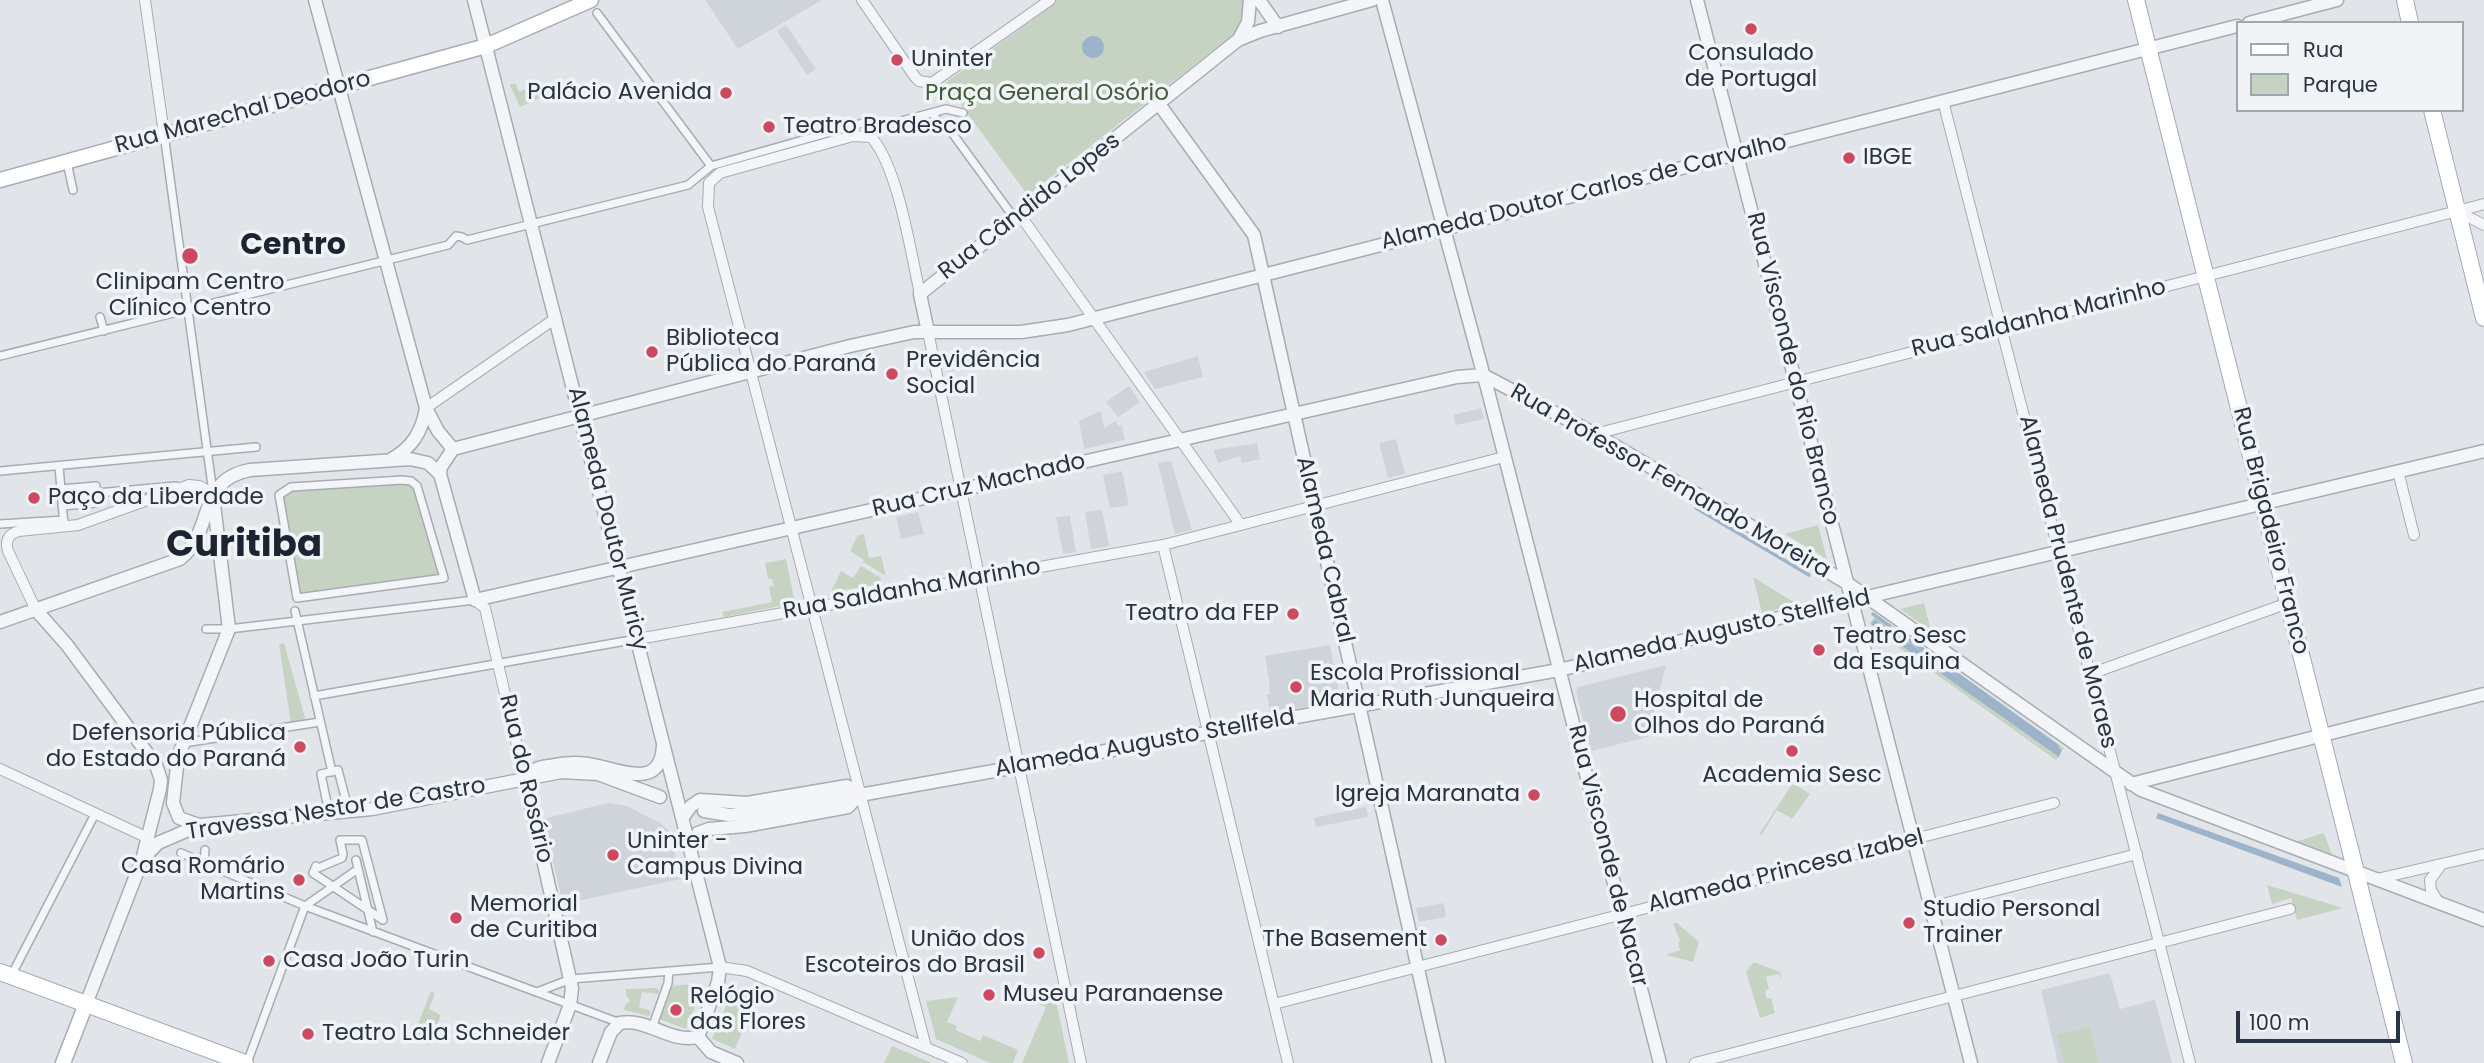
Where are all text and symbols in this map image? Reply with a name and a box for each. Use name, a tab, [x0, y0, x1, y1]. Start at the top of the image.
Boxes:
marker: Consulado de Portugal	[1743, 21, 1759, 37]
legend	[2236, 21, 2463, 112]
text: Rua	[2303, 35, 2343, 64]
place label: Consulado de Portugal	[1685, 40, 1817, 94]
place label: Uninter	[911, 46, 993, 74]
marker: Uninter	[889, 52, 905, 68]
street label: Rua Marechal Deodoro	[112, 66, 374, 160]
text: Parque	[2303, 70, 2378, 99]
place label: Palácio Avenida	[527, 79, 712, 107]
park label: Praça General Osório	[925, 80, 1169, 108]
marker: Palácio Avenida	[718, 85, 734, 101]
place label: Teatro Bradesco	[783, 113, 972, 141]
marker: Teatro Bradesco	[761, 119, 777, 135]
street label: Rua Cândido Lopes	[934, 128, 1126, 286]
street label: Alameda Doutor Carlos de Carvalho	[1378, 129, 1790, 257]
place label: IBGE	[1863, 144, 1912, 172]
marker: IBGE	[1841, 150, 1857, 166]
street label: Rua Visconde do Rio Branco	[1740, 210, 1844, 528]
district label: Centro	[240, 228, 346, 264]
marker: Clinipam Centro Clínico Centro	[180, 246, 200, 266]
place label: Clinipam Centro Clínico Centro	[96, 269, 284, 323]
street label: Rua Saldanha Marinho	[1909, 274, 2169, 364]
place label: Biblioteca Pública do Paraná	[666, 325, 876, 379]
marker: Biblioteca Pública do Paraná	[644, 344, 660, 360]
place label: Previdência Social	[906, 347, 1040, 401]
marker: Previdência Social	[884, 366, 900, 382]
street label: Rua Professor Fernando Moreira	[1505, 379, 1835, 585]
street label: Alameda Doutor Muricy	[561, 384, 653, 654]
street label: Rua Brigadeiro Franco	[2226, 405, 2314, 657]
street label: Alameda Prudente de Moraes	[2012, 412, 2122, 752]
street label: Rua Cruz Machado	[870, 448, 1088, 524]
street label: Alameda Cabral	[1289, 454, 1359, 646]
place label: Paço da Liberdade	[48, 484, 264, 512]
marker: Paço da Liberdade	[26, 490, 42, 506]
district label: Curitiba	[166, 525, 322, 569]
street label: Rua Saldanha Marinho	[781, 554, 1043, 626]
street label: Alameda Augusto Stellfeld	[1571, 584, 1873, 680]
place label: Teatro da FEP	[1125, 600, 1279, 628]
marker: Teatro da FEP	[1285, 606, 1301, 622]
place label: Teatro Sesc da Esquina	[1833, 623, 1967, 677]
marker: Teatro Sesc da Esquina	[1811, 642, 1827, 658]
place label: Escola Profissional Maria Ruth Junqueira	[1310, 660, 1555, 714]
marker: Escola Profissional Maria Ruth Junqueira	[1288, 679, 1304, 695]
place label: Hospital de Olhos do Paraná	[1634, 687, 1825, 741]
street label: Rua do Rosário	[492, 692, 558, 866]
street label: Alameda Augusto Stellfeld	[993, 704, 1297, 784]
marker: Hospital de Olhos do Paraná	[1608, 704, 1628, 724]
place label: Defensoria Pública do Estado do Paraná	[46, 720, 286, 774]
street label: Rua Visconde de Nacar	[1561, 722, 1653, 990]
marker: Defensoria Pública do Estado do Paraná	[292, 739, 308, 755]
marker: Academia Sesc	[1784, 743, 1800, 759]
place label: Academia Sesc	[1702, 762, 1882, 790]
street label: Travessa Nestor de Castro	[184, 773, 488, 847]
place label: Igreja Maranata	[1335, 781, 1520, 809]
marker: Igreja Maranata	[1526, 787, 1542, 803]
street label: Alameda Princesa Izabel	[1645, 824, 1927, 920]
place label: Uninter - Campus Divina	[627, 828, 803, 882]
marker: Uninter - Campus Divina	[605, 847, 621, 863]
place label: Casa Romário Martins	[121, 853, 285, 907]
marker: Casa Romário Martins	[291, 872, 307, 888]
place label: Memorial de Curitiba	[470, 891, 598, 945]
place label: Studio Personal Trainer	[1923, 896, 2100, 950]
marker: Memorial de Curitiba	[448, 910, 464, 926]
marker: Studio Personal Trainer	[1901, 915, 1917, 931]
place label: União dos Escoteiros do Brasil	[805, 926, 1025, 980]
place label: The Basement	[1262, 926, 1427, 954]
marker: The Basement	[1433, 932, 1449, 948]
marker: União dos Escoteiros do Brasil	[1031, 945, 1047, 961]
place label: Casa João Turin	[283, 947, 469, 975]
marker: Casa João Turin	[261, 953, 277, 969]
place label: Museu Paranaense	[1003, 981, 1223, 1009]
place label: Relógio das Flores	[690, 983, 806, 1037]
marker: Museu Paranaense	[981, 987, 997, 1003]
scale bar	[2239, 996, 2404, 1040]
marker: Relógio das Flores	[668, 1002, 684, 1018]
text: 100 m	[2249, 1008, 2309, 1037]
place label: Teatro Lala Schneider	[322, 1020, 570, 1048]
marker: Teatro Lala Schneider	[300, 1026, 316, 1042]

